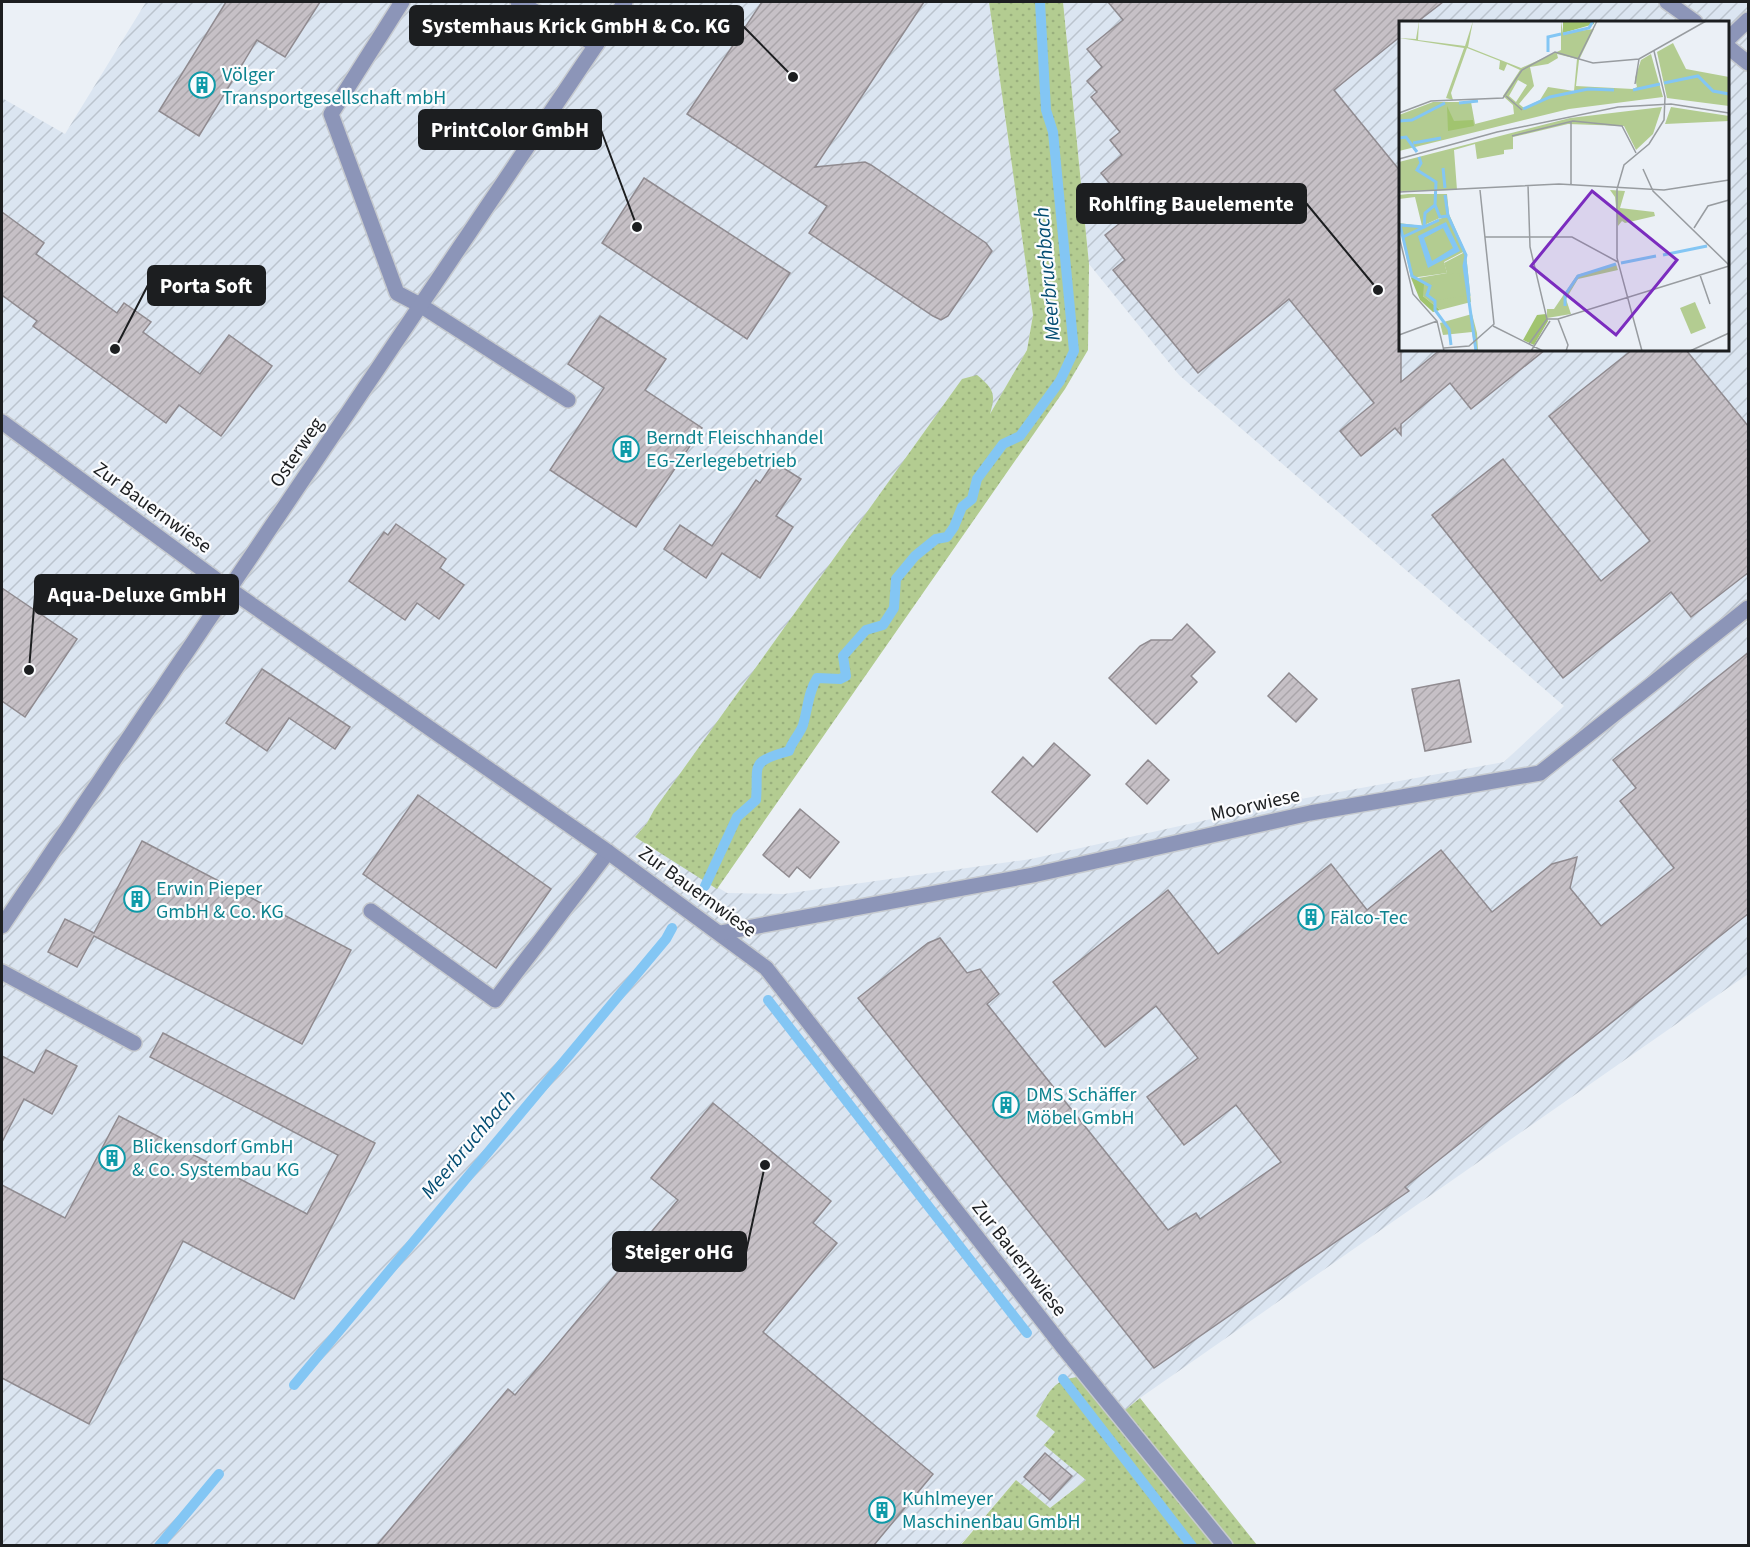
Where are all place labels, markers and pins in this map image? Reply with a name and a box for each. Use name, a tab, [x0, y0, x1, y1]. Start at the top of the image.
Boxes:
callout: Systemhaus Krick GmbH & Co. KG	[410, 6, 743, 45]
place label: Völger Transportgesellschaft mbH	[222, 61, 446, 112]
building icon: Völger Transportgesellschaft mbH	[187, 70, 217, 100]
callout: PrintColor GmbH	[419, 110, 601, 149]
callout: Rohlfing Bauelemente	[1077, 184, 1306, 223]
callout: Porta Soft	[148, 266, 265, 305]
place label: Berndt Fleischhandel EG-Zerlegebetrieb	[646, 424, 824, 475]
building icon: Berndt Fleischhandel EG-Zerlegebetrieb	[611, 434, 641, 464]
callout: Aqua-Deluxe GmbH	[35, 575, 238, 614]
place label: Erwin Pieper GmbH & Co. KG	[156, 875, 284, 926]
building icon: Erwin Pieper GmbH & Co. KG	[122, 884, 152, 914]
building icon: Fälco-Tec	[1296, 902, 1326, 932]
place label: Fälco-Tec	[1330, 904, 1408, 932]
place label: DMS Schäffer Möbel GmbH	[1026, 1081, 1137, 1132]
building icon: DMS Schäffer Möbel GmbH	[991, 1090, 1021, 1120]
place label: Blickensdorf GmbH & Co. Systembau KG	[132, 1133, 299, 1184]
building icon: Blickensdorf GmbH & Co. Systembau KG	[97, 1143, 127, 1173]
callout: Steiger oHG	[613, 1232, 746, 1271]
place label: Kuhlmeyer Maschinenbau GmbH	[902, 1485, 1080, 1536]
building icon: Kuhlmeyer Maschinenbau GmbH	[867, 1495, 897, 1525]

